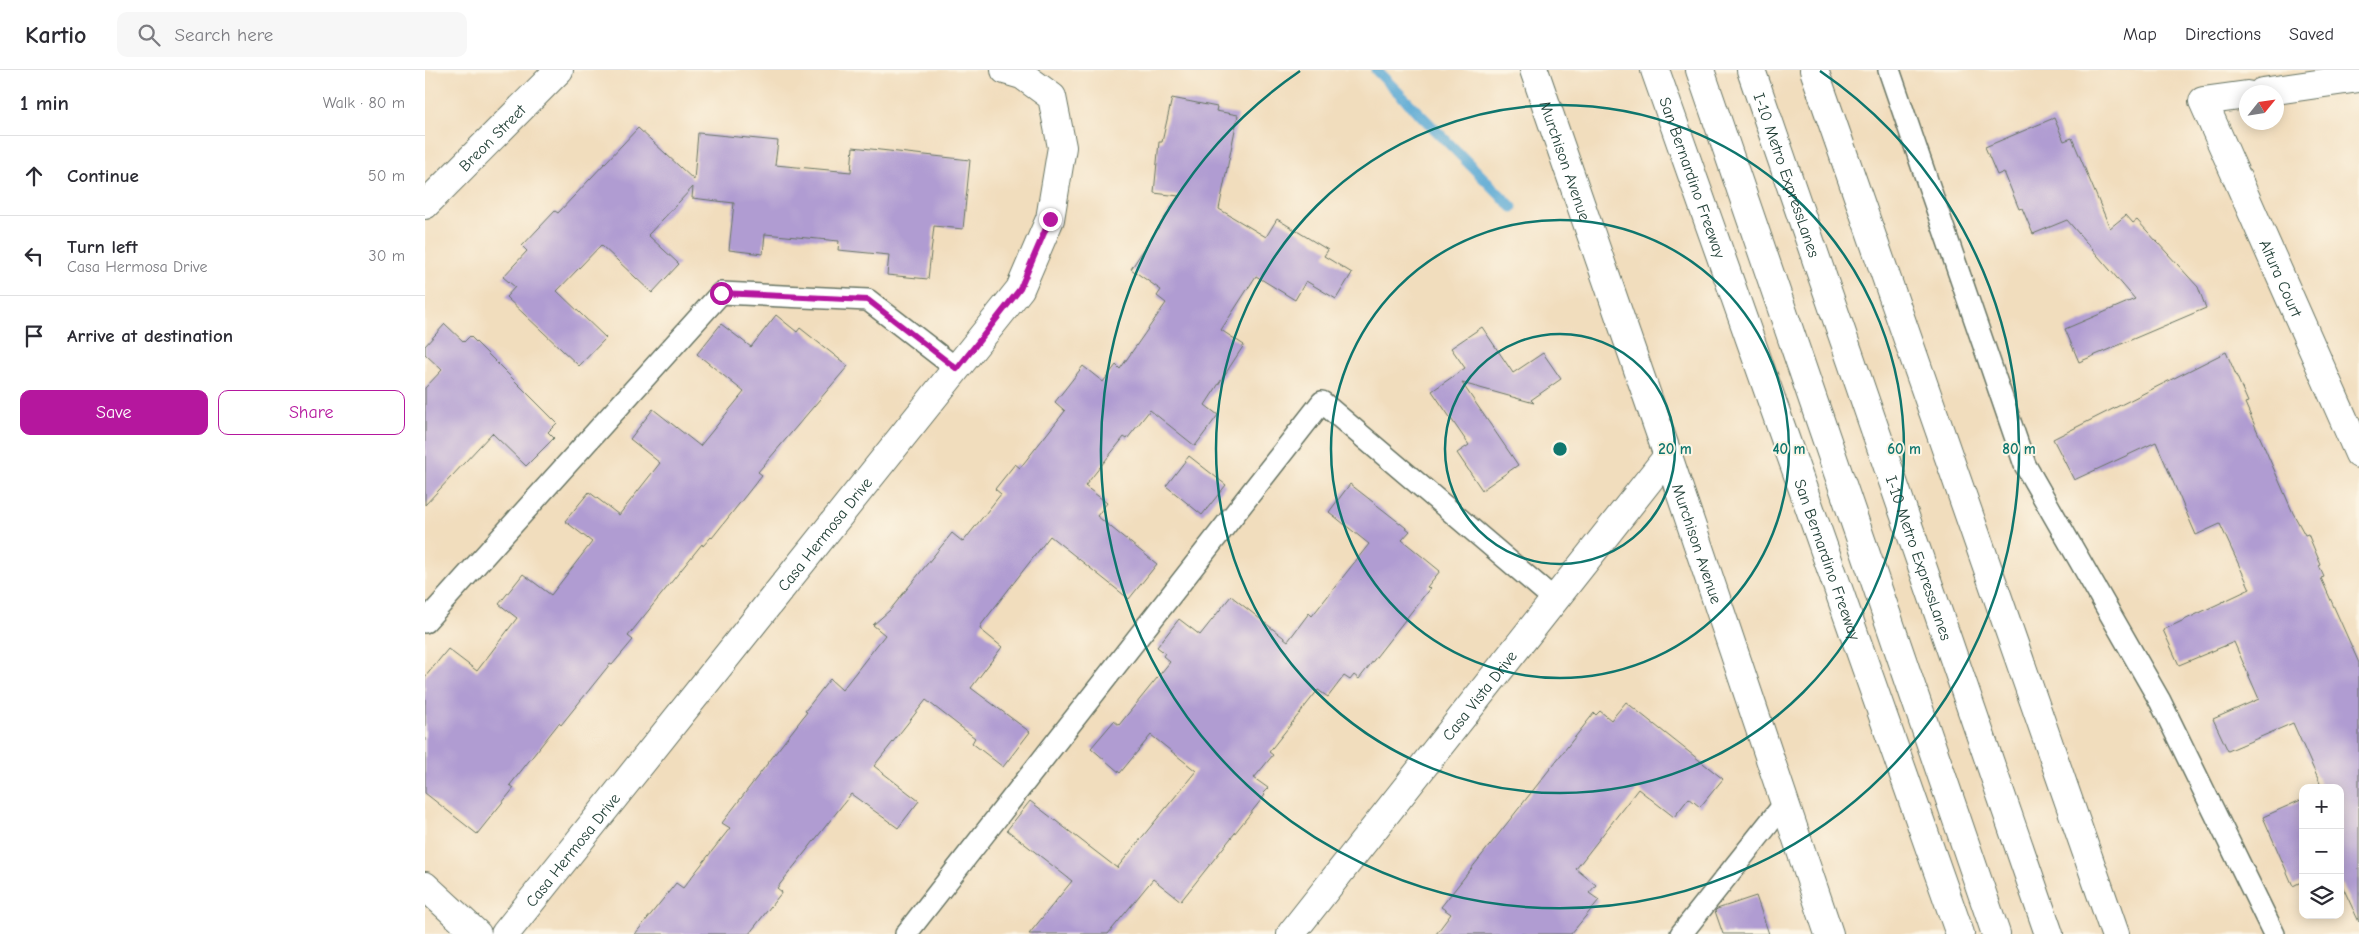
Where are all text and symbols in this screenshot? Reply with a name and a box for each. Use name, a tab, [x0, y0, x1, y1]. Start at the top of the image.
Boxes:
search box	[117, 12, 467, 57]
text: Kartio	[25, 21, 87, 49]
icon: search	[135, 21, 163, 49]
text: Search here	[175, 24, 273, 46]
text: Map	[2123, 24, 2157, 45]
text: Directions	[2185, 24, 2261, 45]
text: Saved	[2289, 24, 2334, 45]
north arrow	[2239, 85, 2284, 130]
text: 1 min	[20, 91, 69, 115]
street label: I-10 Metro ExpressLanes	[1750, 91, 1823, 260]
text: Walk · 80 m	[323, 94, 405, 112]
street label: San Bernardino Freeway	[1655, 95, 1729, 262]
street label: Murchison Avenue	[1535, 99, 1594, 223]
street label: Breon Street	[456, 101, 530, 175]
icon: ahead	[20, 162, 48, 190]
text: Continue	[67, 165, 139, 187]
text: 50 m	[368, 167, 405, 185]
route end	[1039, 208, 1062, 231]
text: Turn left	[67, 236, 138, 258]
street label: Altura Court	[2255, 237, 2305, 320]
icon: left	[20, 242, 48, 270]
text: 30 m	[369, 247, 405, 265]
text: Casa Hermosa Drive	[67, 258, 207, 276]
route start	[710, 282, 733, 305]
icon: arrive	[20, 322, 48, 350]
text: Arrive at destination	[67, 325, 233, 347]
button: Save	[20, 390, 208, 435]
button: Share	[218, 390, 405, 435]
centre of rings	[1551, 440, 1569, 458]
text: 20 m	[1658, 440, 1692, 458]
text: 40 m	[1773, 440, 1806, 458]
text: 60 m	[1887, 440, 1921, 458]
text: 80 m	[2002, 440, 2036, 458]
street label: Casa Hermosa Drive	[774, 474, 876, 595]
street label: I-10 Metro ExpressLanes	[1882, 474, 1955, 643]
street label: San Bernardino Freeway	[1790, 477, 1864, 643]
street label: Murchison Avenue	[1668, 482, 1725, 606]
street label: Casa Vista Drive	[1439, 647, 1521, 744]
map controls	[2299, 784, 2344, 919]
button: +	[2299, 784, 2344, 829]
street label: Casa Hermosa Drive	[522, 790, 624, 911]
button: −	[2299, 829, 2344, 874]
button: layers	[2299, 874, 2344, 919]

